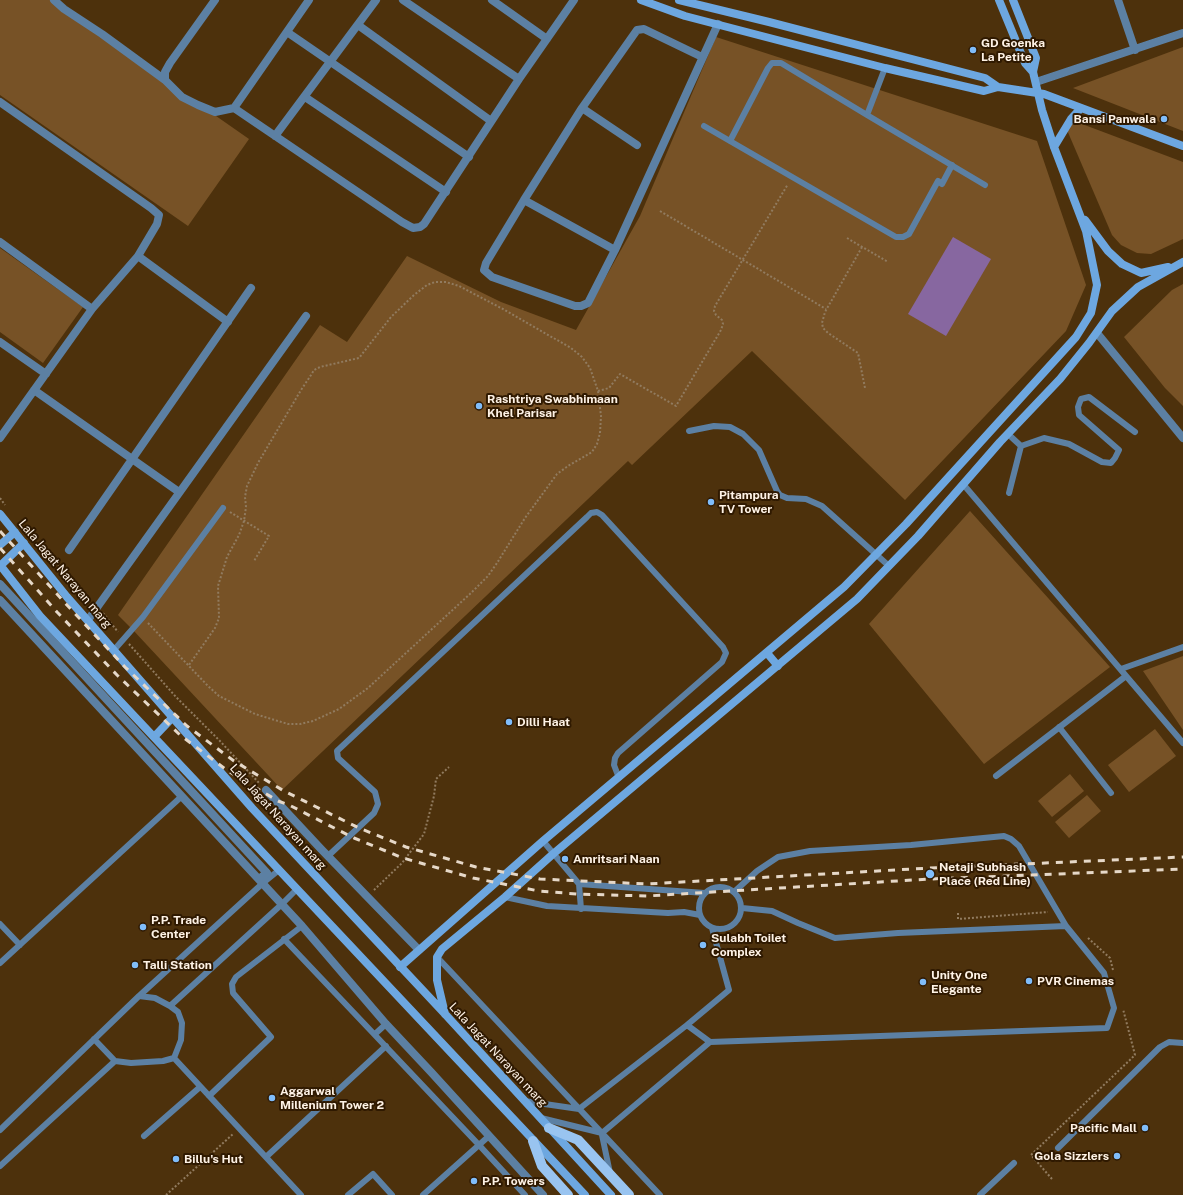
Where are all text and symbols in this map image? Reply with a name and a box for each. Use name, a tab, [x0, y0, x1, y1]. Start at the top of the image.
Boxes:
place label: GD Goenka La Petite	[981, 36, 1045, 64]
marker: GD Goenka La Petite	[968, 45, 978, 55]
place label: Bansi Panwala	[1074, 112, 1156, 126]
marker: Bansi Panwala	[1159, 114, 1169, 124]
place label: Rashtriya Swabhimaan Khel Parisar	[487, 392, 618, 420]
marker: Rashtriya Swabhimaan Khel Parisar	[474, 401, 484, 411]
place label: Pitampura TV Tower	[719, 488, 779, 516]
marker: Pitampura TV Tower	[706, 497, 716, 507]
street label: Lala Jagat Narayan marg	[15, 517, 115, 631]
place label: Dilli Haat	[517, 715, 570, 729]
marker: Dilli Haat	[504, 717, 514, 727]
street label: Lala Jagat Narayan marg	[227, 761, 329, 873]
place label: Amritsari Naan	[573, 852, 660, 866]
marker: Amritsari Naan	[560, 854, 570, 864]
place label: Netaji Subhash Place (Red Line)	[939, 860, 1031, 888]
marker: Netaji Subhash Place (Red Line)	[924, 868, 936, 880]
place label: P.P. Trade Center	[151, 913, 206, 941]
marker: P.P. Trade Center	[138, 922, 148, 932]
place label: Sulabh Toilet Complex	[711, 931, 786, 959]
marker: Sulabh Toilet Complex	[698, 940, 708, 950]
place label: Talli Station	[143, 958, 212, 972]
marker: Talli Station	[130, 960, 140, 970]
place label: Unity One Elegante	[931, 968, 987, 996]
place label: PVR Cinemas	[1037, 974, 1114, 988]
marker: PVR Cinemas	[1024, 976, 1034, 986]
marker: Unity One Elegante	[918, 977, 928, 987]
street label: Lala Jagat Narayan marg	[446, 1000, 550, 1110]
place label: Aggarwal Millenium Tower 2	[280, 1084, 384, 1112]
marker: Aggarwal Millenium Tower 2	[267, 1093, 277, 1103]
place label: Pacific Mall	[1070, 1121, 1137, 1135]
marker: Pacific Mall	[1140, 1123, 1150, 1133]
place label: Gola Sizzlers	[1034, 1149, 1109, 1163]
marker: Gola Sizzlers	[1112, 1151, 1122, 1161]
place label: Billu's Hut	[184, 1152, 243, 1166]
marker: Billu's Hut	[171, 1154, 181, 1164]
place label: P.P. Towers	[482, 1174, 545, 1188]
marker: P.P. Towers	[469, 1176, 479, 1186]

